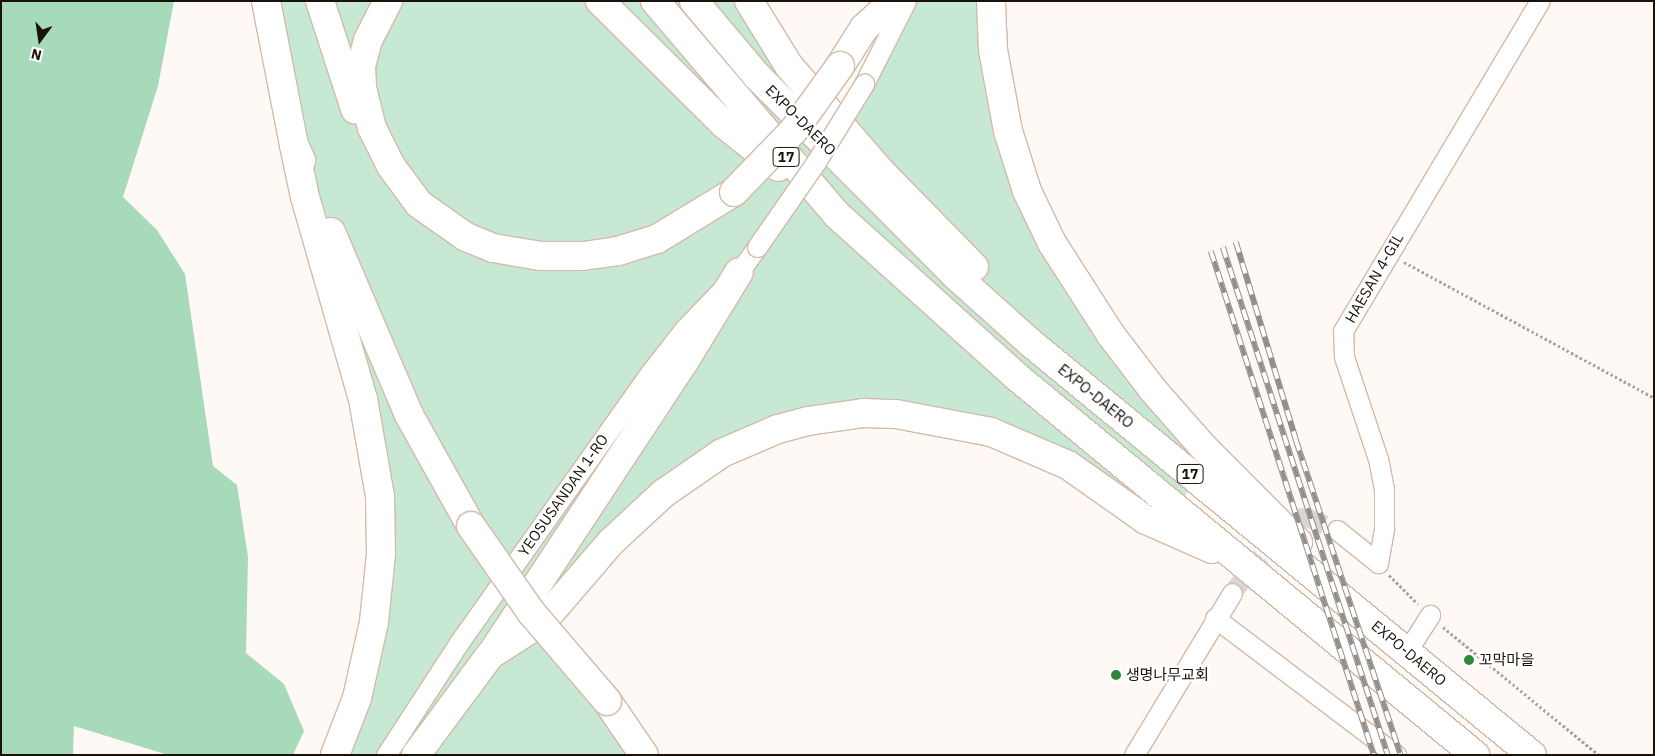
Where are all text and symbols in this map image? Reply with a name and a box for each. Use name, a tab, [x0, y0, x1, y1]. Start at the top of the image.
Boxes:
north arrow	[15, 15, 65, 65]
text: N	[29, 45, 43, 65]
street label: EXPO-DAERO	[762, 81, 840, 159]
road number: 17	[772, 146, 800, 168]
street label: HAESAN 4-GIL	[1341, 230, 1407, 326]
street label: EXPO-DAERO	[1055, 360, 1137, 432]
street label: YEOSUSANDAN 1-RO	[514, 431, 612, 559]
road number: 17	[1176, 462, 1204, 486]
street label: EXPO-DAERO	[1368, 616, 1450, 690]
place label: 꼬막마을	[1479, 651, 1534, 669]
marker: 꼬막마을	[1463, 654, 1475, 666]
place label: 생명나무교회	[1126, 666, 1209, 684]
marker: 생명나무교회	[1110, 669, 1122, 681]

